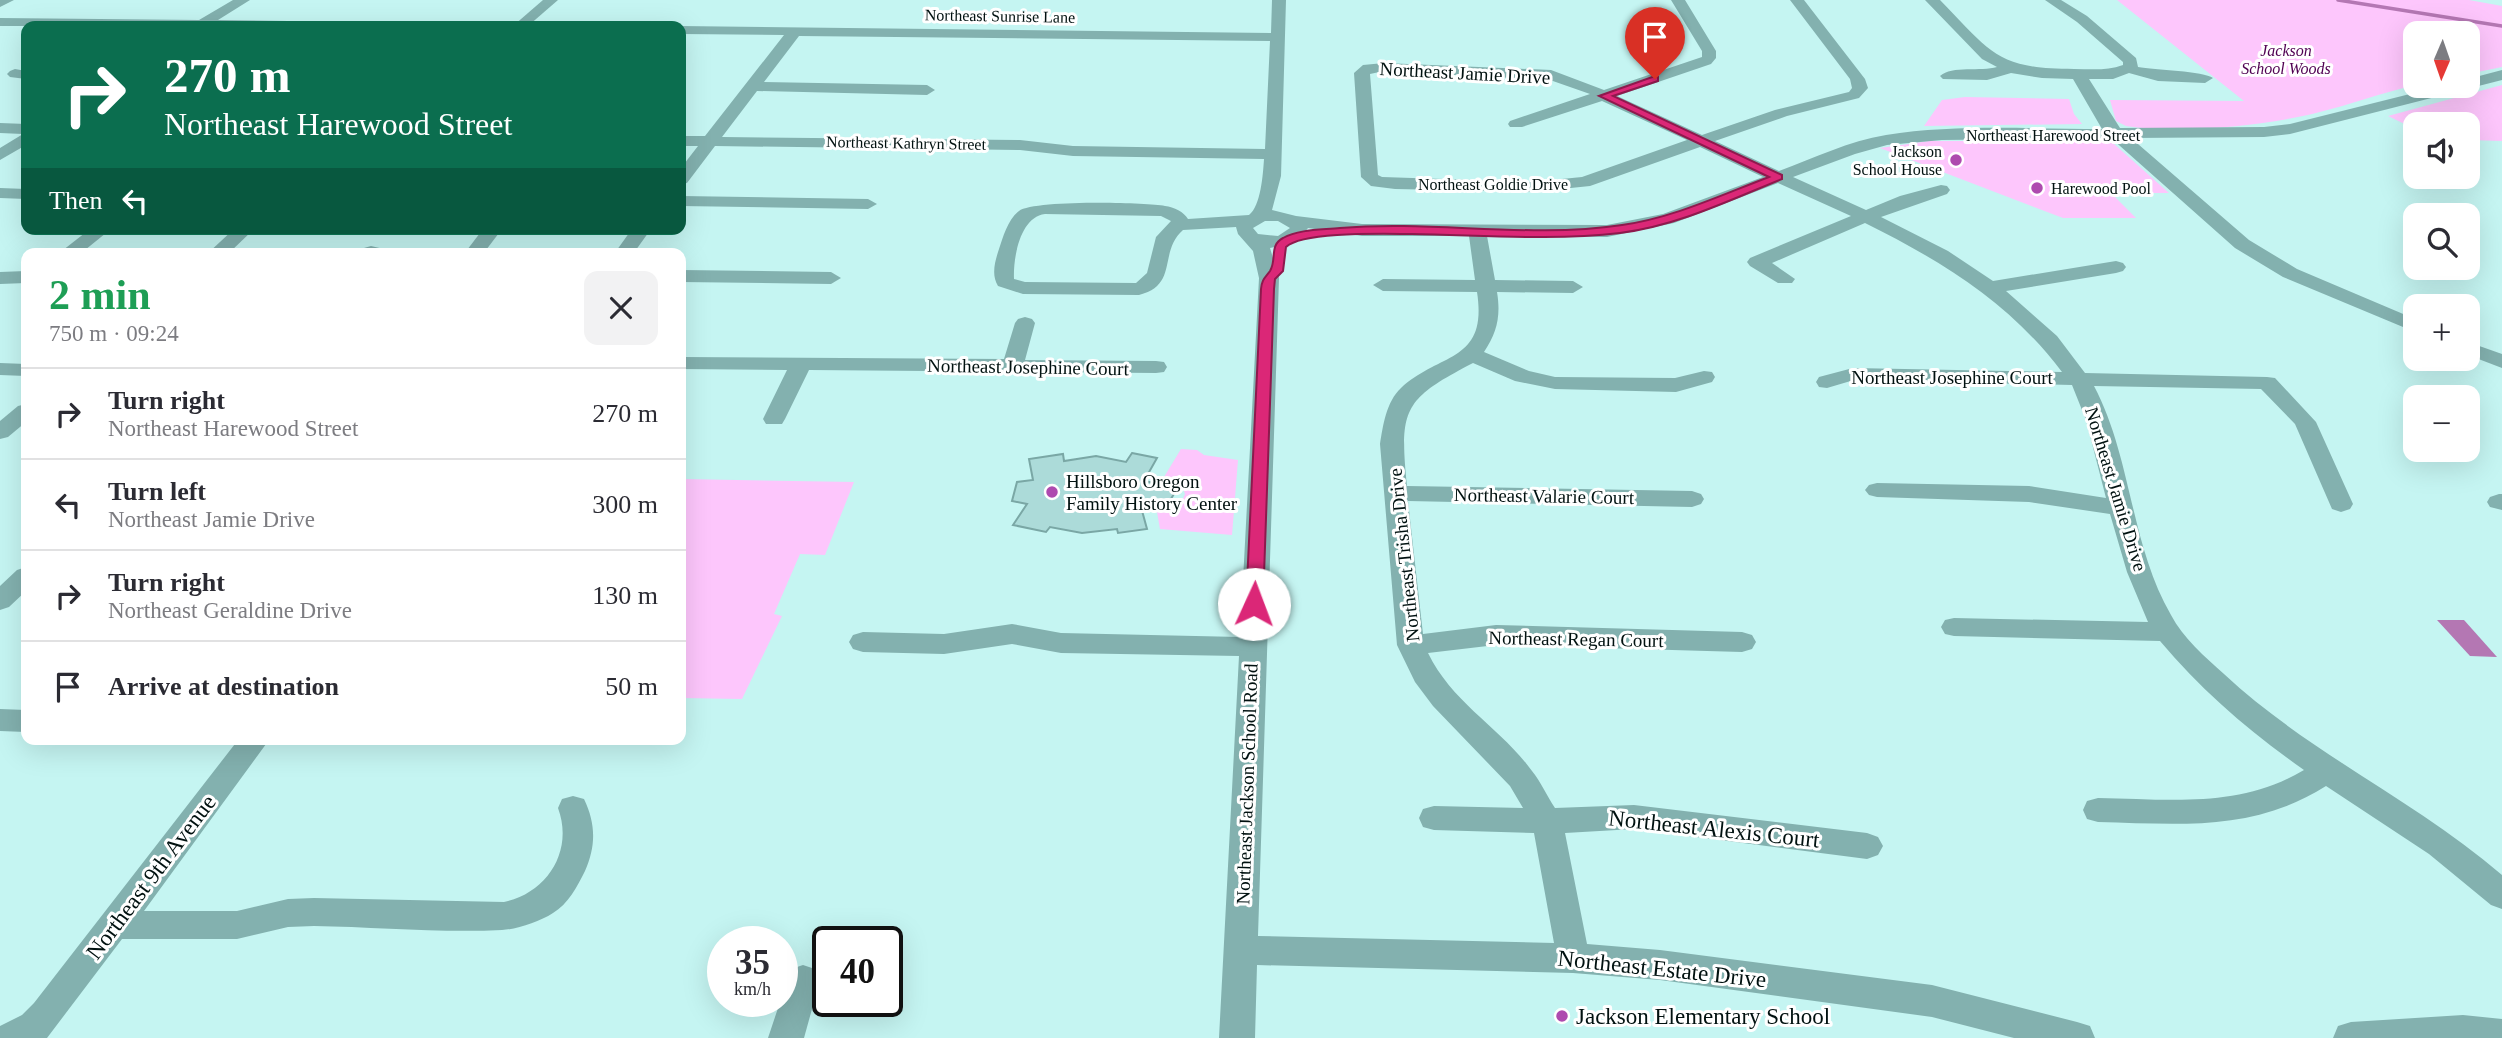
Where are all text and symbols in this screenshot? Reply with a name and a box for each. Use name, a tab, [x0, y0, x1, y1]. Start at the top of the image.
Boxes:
street label: Northeast Sunrise Lane	[925, 6, 1075, 26]
pin	[1625, 7, 1685, 79]
icon: arrive	[1636, 18, 1674, 56]
north arrow	[2403, 21, 2480, 98]
map controls	[2403, 21, 2480, 462]
park label: Jackson School Woods	[2241, 42, 2331, 77]
text: 270 m	[164, 48, 291, 103]
icon: right	[49, 49, 140, 140]
street label: Northeast Jamie Drive	[1379, 58, 1551, 88]
text: Northeast Harewood Street	[164, 106, 512, 142]
button: sound	[2403, 112, 2480, 189]
street label: Northeast Harewood Street	[1966, 127, 2141, 144]
street label: Northeast Kathryn Street	[826, 133, 987, 154]
place label: Jackson School House	[1853, 143, 1942, 178]
marker: Jackson School House	[1948, 152, 1964, 168]
street label: Northeast Goldie Drive	[1418, 176, 1568, 193]
marker: Harewood Pool	[2029, 180, 2045, 196]
place label: Harewood Pool	[2051, 180, 2152, 197]
icon: left	[116, 182, 154, 220]
text: Then	[49, 186, 102, 215]
button: search	[2403, 203, 2480, 280]
button: close	[584, 271, 658, 345]
text: 2 min	[49, 272, 151, 318]
button: +	[2403, 294, 2480, 371]
text: 750 m · 09:24	[49, 321, 179, 346]
street label: Northeast Josephine Court	[927, 355, 1130, 379]
street label: Northeast Josephine Court	[1851, 367, 2054, 388]
button: −	[2403, 385, 2480, 462]
text: Turn right	[108, 386, 225, 415]
icon: right	[49, 395, 87, 433]
text: 270 m	[592, 399, 658, 428]
street label: Northeast Jamie Drive	[2081, 404, 2151, 574]
text: Northeast Harewood Street	[108, 416, 358, 441]
street label: Northeast Trisha Drive	[1384, 467, 1424, 643]
place label: Hillsboro Oregon Family History Center	[1066, 471, 1238, 514]
text: Turn left	[108, 477, 206, 506]
marker: Hillsboro Oregon Family History Center	[1044, 484, 1060, 500]
street label: Northeast Valarie Court	[1454, 484, 1635, 508]
icon: left	[49, 486, 87, 524]
text: 300 m	[592, 490, 658, 519]
text: Northeast Jamie Drive	[108, 507, 315, 532]
position arrow	[1217, 567, 1291, 641]
text: Turn right	[108, 568, 225, 597]
icon: right	[49, 577, 87, 615]
text: 130 m	[592, 581, 658, 610]
text: Northeast Geraldine Drive	[108, 598, 352, 623]
street label: Northeast Regan Court	[1488, 627, 1664, 651]
street label: Northeast Jackson School Road	[1232, 663, 1262, 905]
icon: arrive	[49, 668, 87, 706]
text: Arrive at destination	[108, 672, 339, 701]
text: 50 m	[605, 672, 658, 701]
street label: Northeast 9th Avenue	[81, 790, 221, 964]
street label: Northeast Alexis Court	[1607, 805, 1821, 853]
speed limit sign: 40	[812, 926, 903, 1017]
text: 35	[735, 943, 770, 982]
street label: Northeast Estate Drive	[1557, 946, 1767, 992]
text: km/h	[734, 979, 771, 999]
place label: Jackson Elementary School	[1576, 1004, 1830, 1029]
marker: Jackson Elementary School	[1554, 1008, 1570, 1024]

